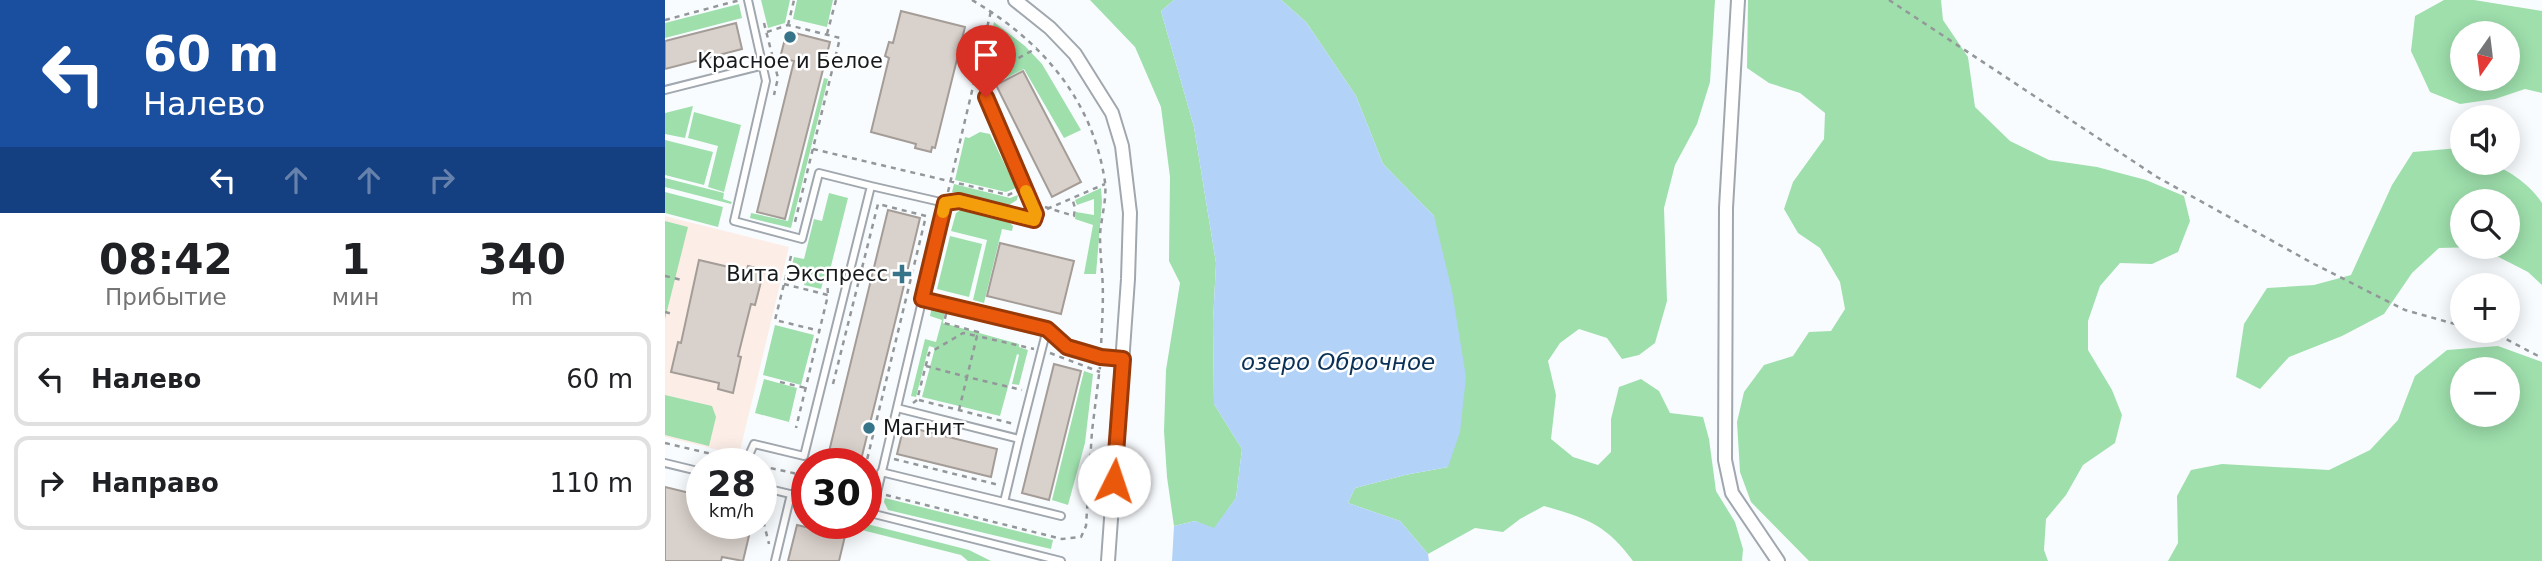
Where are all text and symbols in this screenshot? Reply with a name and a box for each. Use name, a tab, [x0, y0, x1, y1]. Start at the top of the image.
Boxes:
north arrow	[2450, 21, 2520, 91]
map controls	[2450, 21, 2520, 427]
pin	[956, 25, 1016, 97]
text: 60 m	[143, 26, 279, 83]
icon: left	[28, 28, 119, 119]
marker: Красное и Белое	[782, 29, 798, 45]
icon: arrive	[967, 36, 1005, 74]
place label: Красное и Белое	[697, 49, 883, 73]
text: Налево	[143, 85, 265, 123]
button: sound	[2450, 105, 2520, 175]
icon: left	[204, 161, 242, 199]
icon: ahead	[277, 161, 315, 199]
icon: ahead	[350, 161, 388, 199]
icon: right	[423, 161, 461, 199]
button: search	[2450, 189, 2520, 259]
text: 08:42	[99, 235, 233, 284]
text: 1	[341, 235, 370, 284]
text: 340	[478, 235, 566, 284]
place label: Вита Экспресс	[726, 262, 888, 286]
marker: Вита Экспресс	[894, 266, 910, 282]
button: +	[2450, 273, 2520, 343]
text: Прибытие	[105, 284, 227, 310]
text: мин	[332, 284, 379, 310]
text: m	[511, 284, 533, 310]
water label: озеро Оброчное	[1241, 349, 1435, 375]
button: −	[2450, 357, 2520, 427]
icon: left	[32, 360, 70, 398]
text: Налево	[91, 364, 201, 394]
text: 60 m	[566, 364, 633, 394]
place label: Магнит	[883, 416, 965, 440]
marker: Магнит	[861, 420, 877, 436]
position arrow	[1077, 444, 1151, 518]
speed limit sign: 30	[791, 448, 882, 539]
icon: right	[32, 464, 70, 502]
text: 28	[707, 464, 756, 504]
text: Направо	[91, 468, 219, 498]
text: 110 m	[550, 468, 633, 498]
text: km/h	[709, 500, 754, 521]

